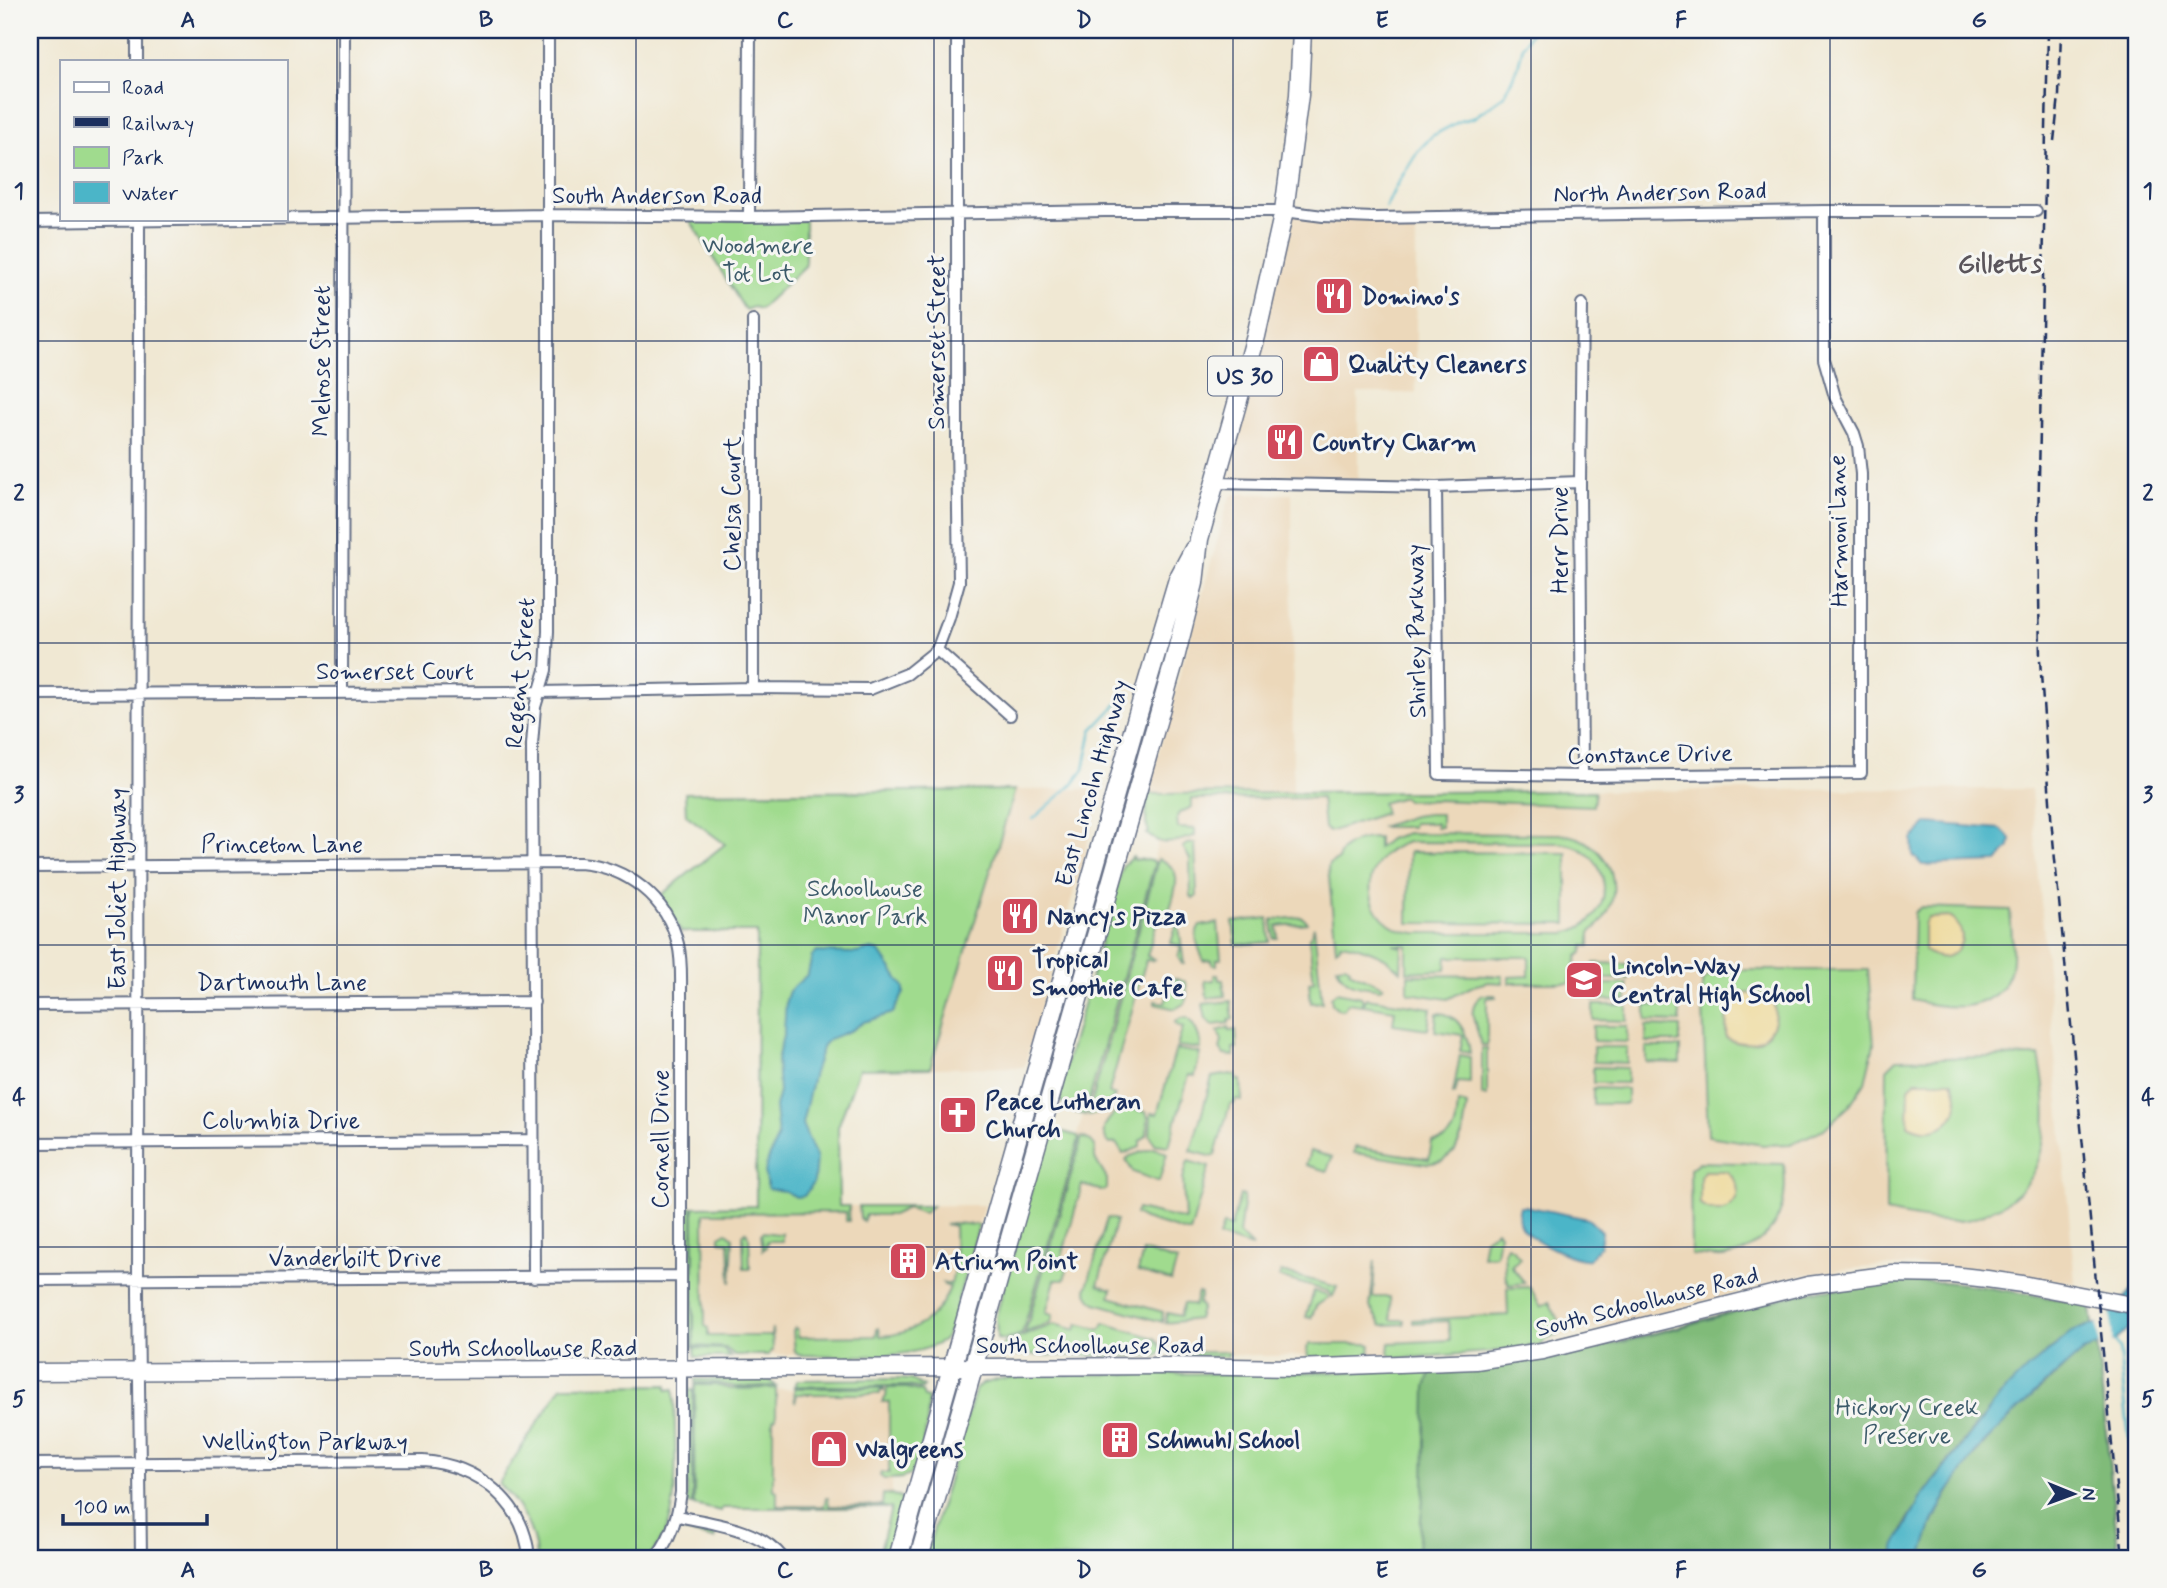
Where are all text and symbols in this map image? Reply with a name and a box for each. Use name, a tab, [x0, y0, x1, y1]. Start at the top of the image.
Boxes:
text: A	[180, 6, 196, 36]
text: B	[479, 6, 494, 36]
text: C	[777, 6, 794, 36]
text: D	[1076, 6, 1092, 36]
text: E	[1375, 6, 1389, 36]
text: F	[1675, 6, 1687, 36]
text: G	[1971, 6, 1987, 36]
legend	[60, 60, 287, 220]
text: Road	[122, 74, 164, 102]
text: Railway	[122, 110, 194, 138]
text: Park	[122, 144, 164, 172]
street label: North Anderson Road	[1553, 176, 1767, 211]
text: 1	[14, 177, 24, 207]
text: 1	[2143, 177, 2153, 207]
text: Water	[122, 180, 178, 208]
street label: South Anderson Road	[552, 181, 762, 212]
park label: Woodmere Tot Lot	[702, 231, 814, 290]
district label: Gilletts	[1958, 248, 2043, 282]
street label: Somerset Street	[922, 254, 953, 430]
restaurant icon: Domino's	[1313, 275, 1355, 317]
place label: Domino's	[1361, 282, 1460, 313]
street label: Melrose Street	[307, 285, 338, 437]
shop icon: Quality Cleaners	[1300, 343, 1342, 385]
place label: Quality Cleaners	[1348, 350, 1527, 381]
road number: US 30	[1208, 356, 1282, 396]
restaurant icon: Country Charm	[1264, 421, 1306, 463]
place label: Country Charm	[1312, 428, 1477, 459]
street label: Chelsa Court	[718, 436, 749, 572]
street label: Harmoni Lane	[1823, 455, 1856, 607]
text: 2	[13, 479, 25, 509]
text: 2	[2142, 479, 2154, 509]
street label: Herr Drive	[1545, 486, 1576, 594]
street label: Shirley Parkway	[1400, 544, 1435, 718]
street label: Regent Street	[499, 596, 547, 750]
street label: Somerset Court	[316, 657, 474, 688]
street label: East Lincoln Highway	[1049, 676, 1138, 890]
street label: Constance Drive	[1567, 739, 1733, 772]
text: 3	[14, 781, 25, 811]
text: 3	[2143, 781, 2154, 811]
street label: East Joliet Highway	[103, 788, 136, 990]
street label: Princeton Lane	[201, 830, 363, 861]
park label: Schoolhouse Manor Park	[803, 874, 927, 933]
restaurant icon: Nancy's Pizza	[999, 895, 1041, 937]
place label: Nancy's Pizza	[1047, 902, 1187, 933]
place label: Tropical Smoothie Cafe	[1032, 945, 1184, 1004]
restaurant icon: Tropical Smoothie Cafe	[984, 952, 1026, 994]
place label: Lincoln-Way Central High School	[1611, 952, 1811, 1012]
school or university icon: Lincoln-Way Central High School	[1563, 959, 1605, 1001]
street label: Dartmouth Lane	[197, 968, 367, 999]
street label: Cornell Drive	[646, 1069, 677, 1209]
text: 4	[12, 1083, 26, 1113]
text: 4	[2141, 1083, 2155, 1113]
place label: Peace Lutheran Church	[985, 1087, 1141, 1146]
church icon: Peace Lutheran Church	[937, 1094, 979, 1136]
street label: Columbia Drive	[202, 1106, 360, 1137]
building icon: Atrium Point	[887, 1240, 929, 1282]
street label: Vanderbilt Drive	[269, 1244, 441, 1275]
place label: Atrium Point	[935, 1247, 1079, 1278]
street label: South Schoolhouse Road	[1533, 1260, 1762, 1345]
street label: South Schoolhouse Road	[976, 1331, 1204, 1362]
street label: South Schoolhouse Road	[409, 1334, 637, 1365]
text: 5	[12, 1385, 26, 1415]
text: 5	[2141, 1385, 2155, 1415]
park label: Hickory Creek Preserve	[1835, 1393, 1979, 1452]
building icon: Schmuhl School	[1099, 1419, 1141, 1461]
place label: Schmuhl School	[1147, 1426, 1300, 1457]
street label: Wellington Parkway	[202, 1427, 408, 1461]
shop icon: Walgreens	[808, 1428, 850, 1470]
place label: Walgreens	[855, 1435, 964, 1469]
north arrow	[2038, 1458, 2108, 1528]
scale bar	[63, 1483, 206, 1527]
text: N	[2076, 1488, 2101, 1501]
text: 100 m	[74, 1494, 130, 1522]
text: A	[180, 1556, 196, 1586]
text: B	[479, 1556, 494, 1586]
text: C	[777, 1556, 794, 1586]
text: D	[1076, 1556, 1092, 1586]
text: E	[1375, 1556, 1389, 1586]
text: F	[1675, 1556, 1687, 1586]
text: G	[1971, 1556, 1987, 1586]

